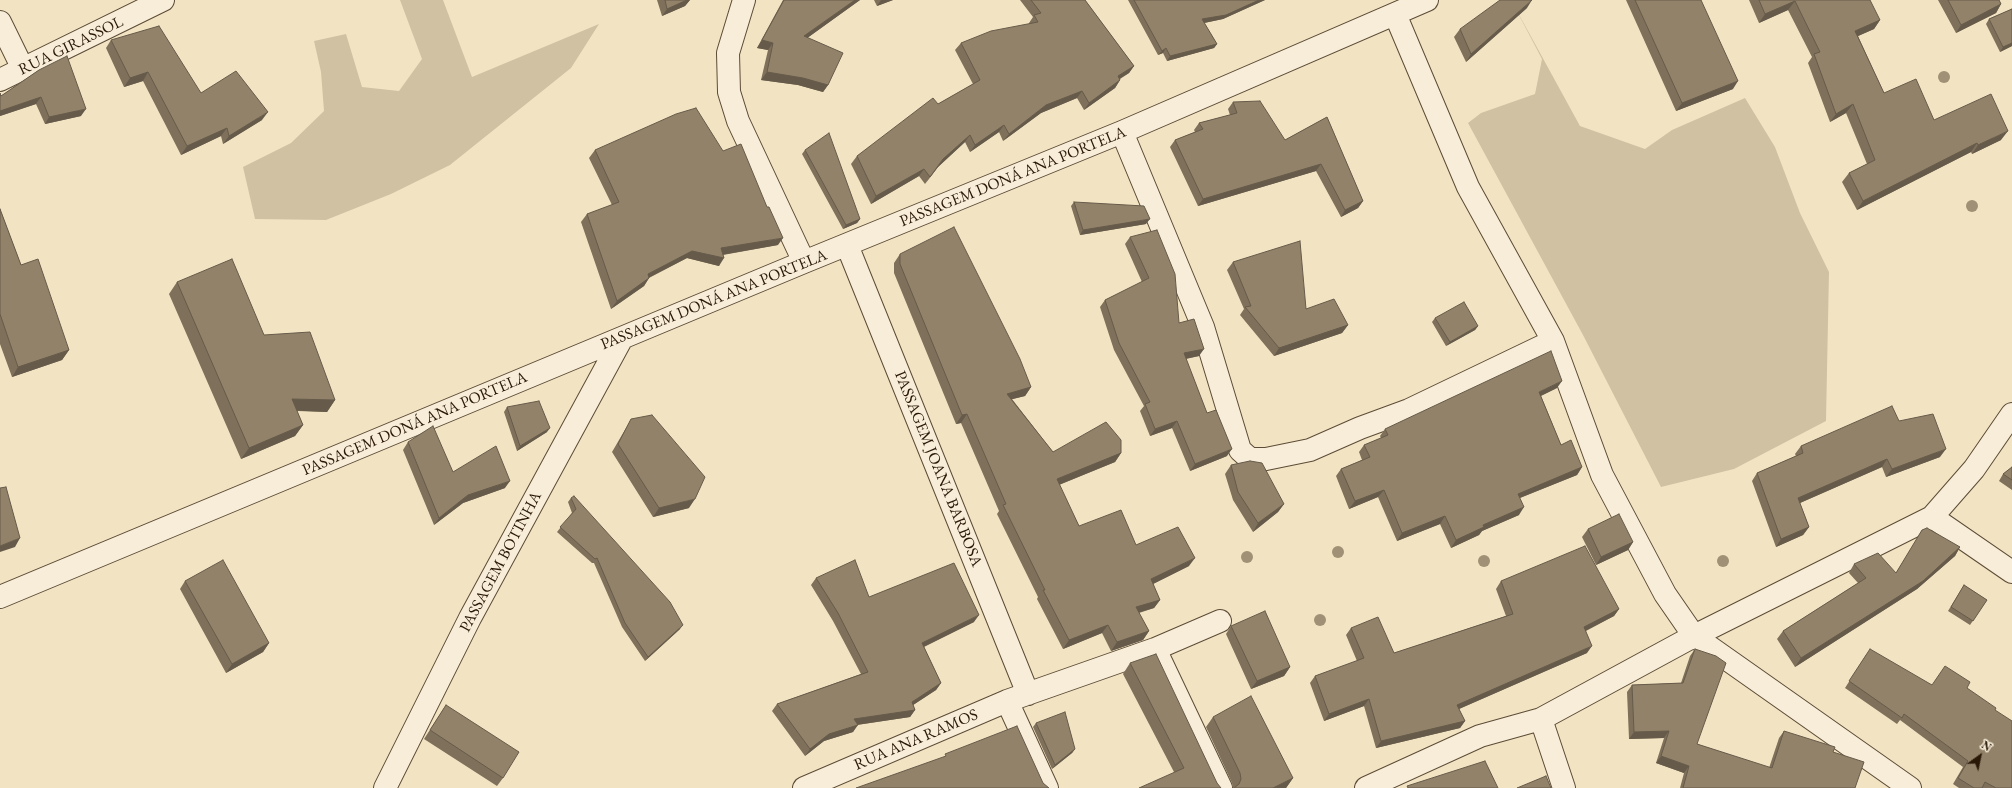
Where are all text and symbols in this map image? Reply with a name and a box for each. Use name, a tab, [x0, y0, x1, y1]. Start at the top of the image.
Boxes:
street label: RUA GIRASSOL	[15, 12, 127, 80]
street label: PASSAGEM DONÁ ANA PORTELA	[897, 123, 1129, 231]
street label: PASSAGEM DONÁ ANA PORTELA	[598, 246, 830, 354]
street label: PASSAGEM DONÁ ANA PORTELA	[300, 368, 530, 480]
street label: PASSAGEM JOANA BARBOSA	[890, 368, 986, 570]
street label: PASSAGEM BOTINHA	[456, 488, 546, 636]
street label: RUA ANA RAMOS	[851, 705, 981, 775]
north arrow	[1960, 736, 2000, 776]
text: N	[1979, 738, 1994, 754]

